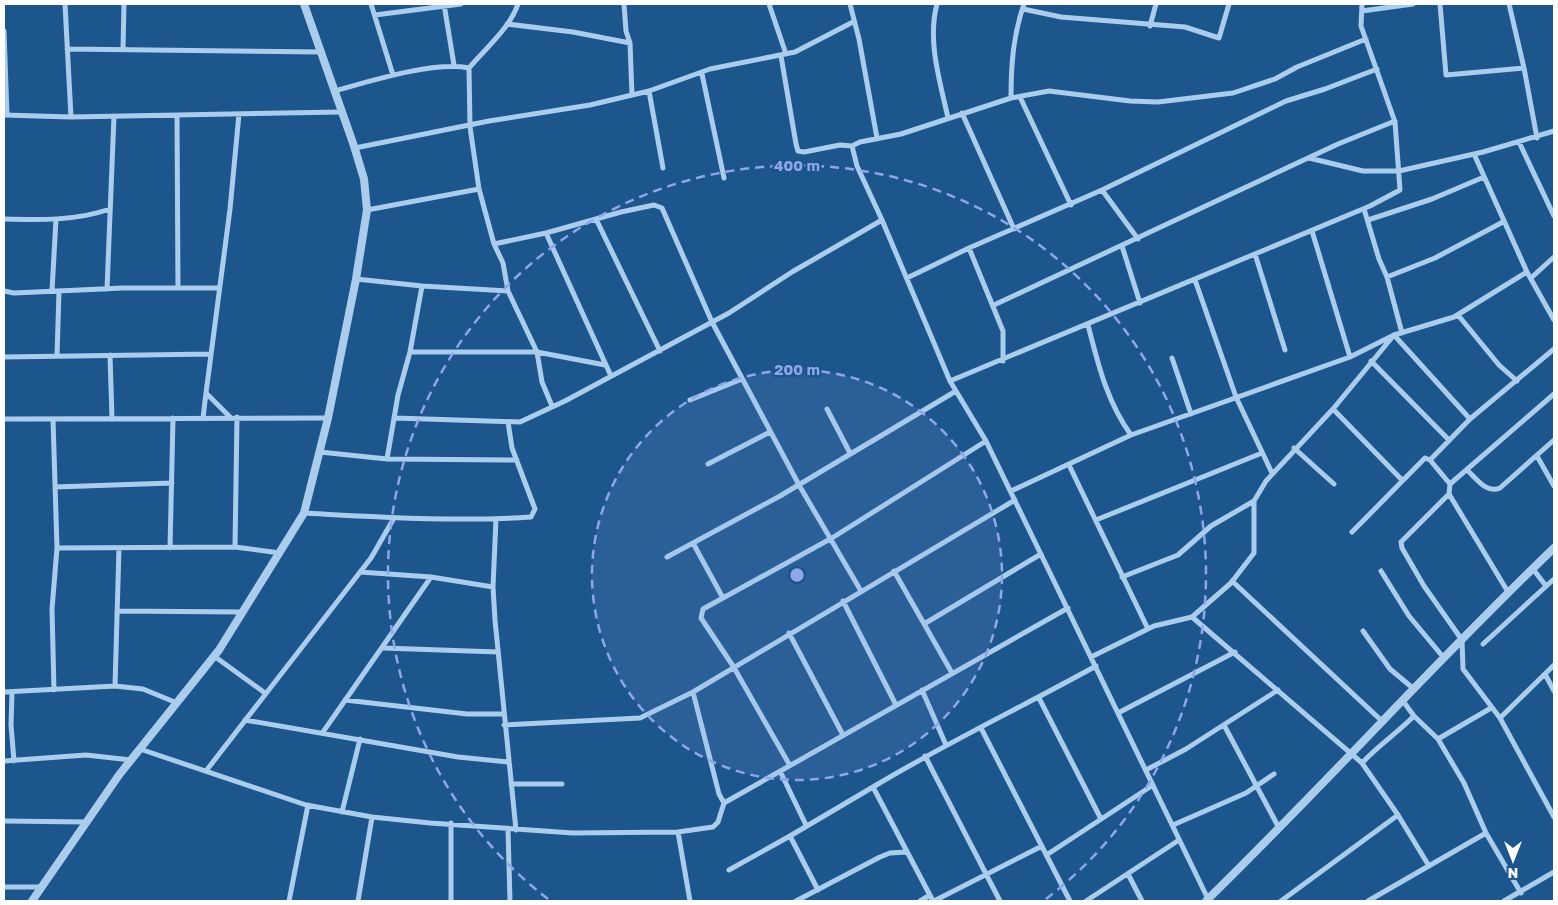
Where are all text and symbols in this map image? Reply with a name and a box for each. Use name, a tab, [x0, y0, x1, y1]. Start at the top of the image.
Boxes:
text: 400 m	[774, 156, 820, 174]
text: 200 m	[774, 360, 820, 378]
centre of rings	[788, 566, 806, 584]
north arrow	[1488, 835, 1538, 885]
text: N	[1508, 865, 1518, 882]

